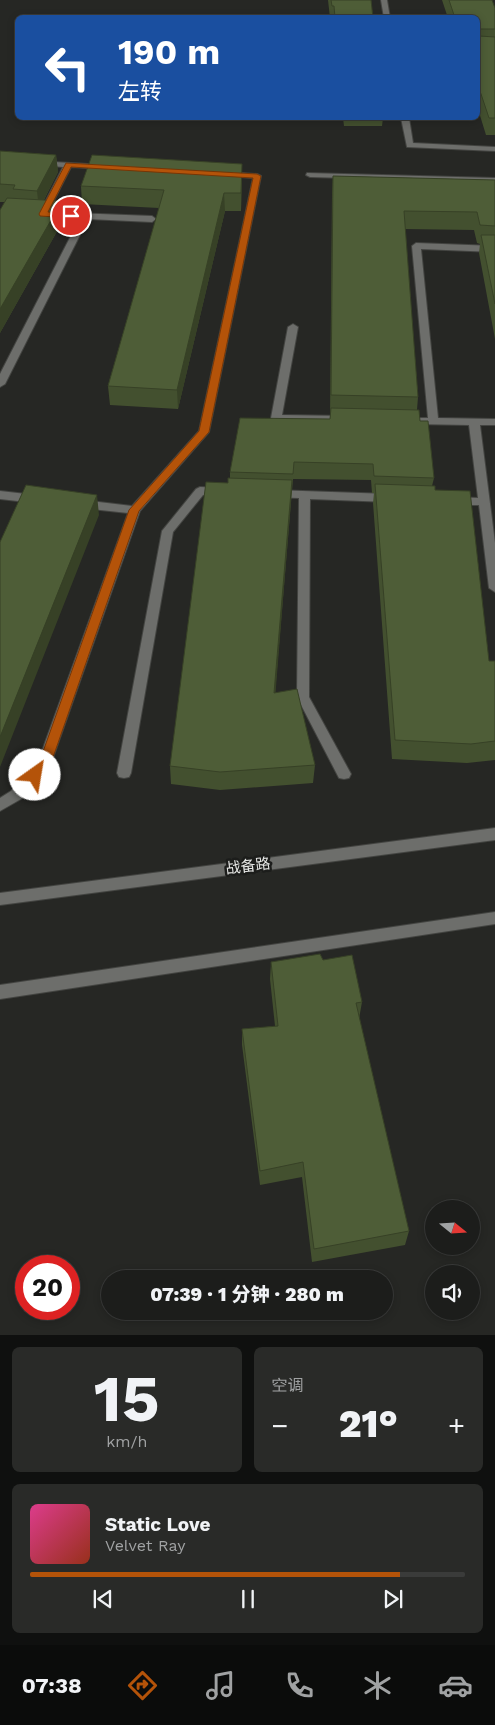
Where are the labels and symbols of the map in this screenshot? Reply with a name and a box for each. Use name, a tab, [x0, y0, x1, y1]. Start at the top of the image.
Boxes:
pin	[50, 195, 92, 237]
position arrow	[8, 748, 60, 800]
street label: 战备路	[225, 854, 271, 878]
north arrow	[425, 1200, 480, 1255]
speed limit sign: 20	[15, 1255, 80, 1320]

